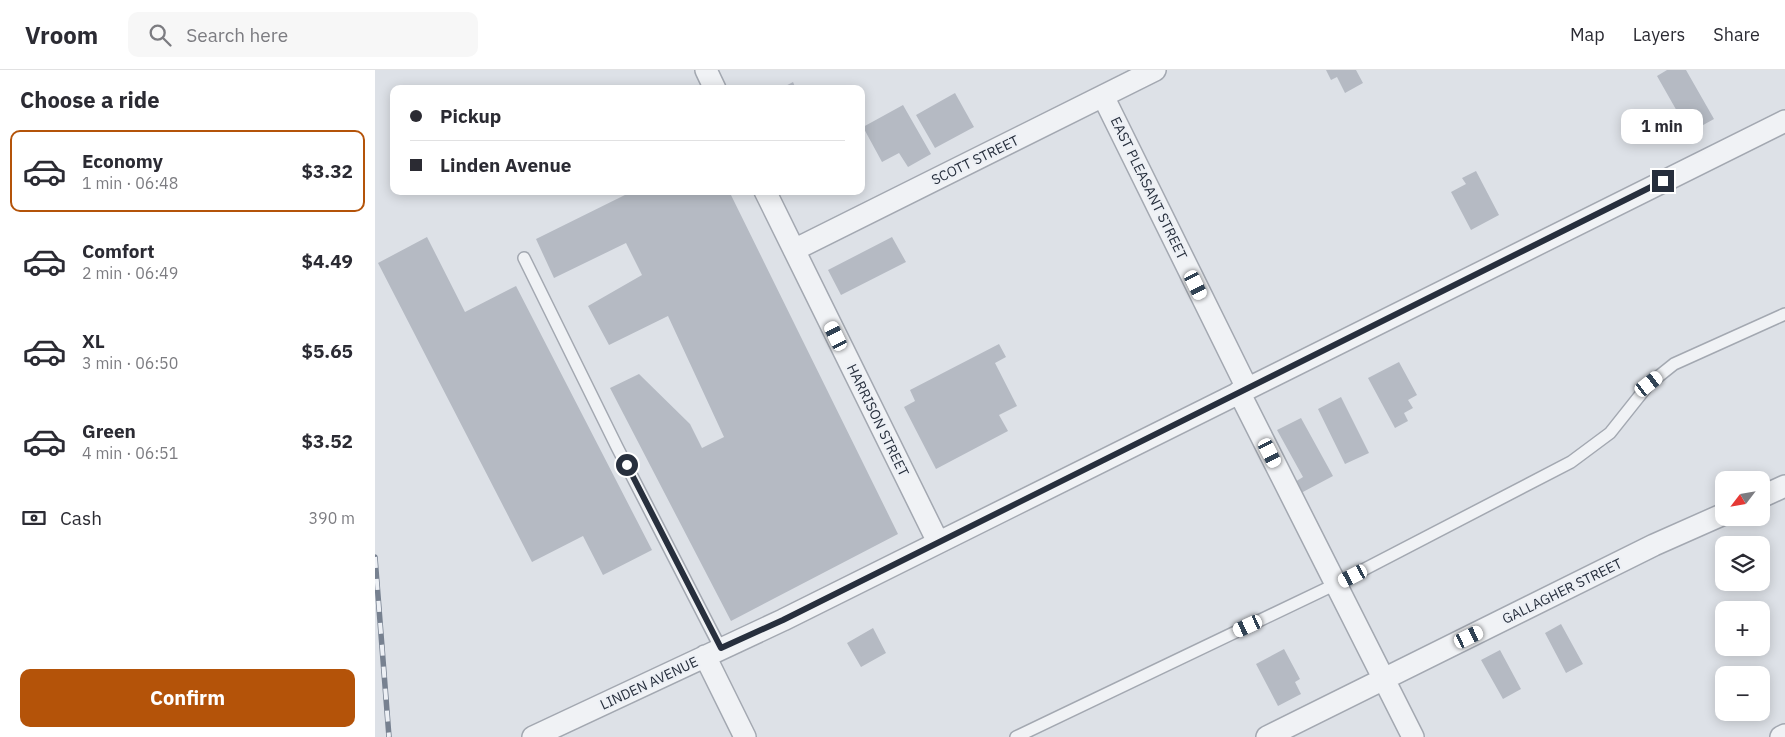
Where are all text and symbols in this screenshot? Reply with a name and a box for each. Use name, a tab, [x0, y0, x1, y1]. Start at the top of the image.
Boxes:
search box	[128, 12, 478, 57]
text: Vroom	[25, 19, 98, 51]
icon: search	[146, 21, 174, 49]
text: Search here	[186, 23, 288, 47]
text: Map	[1570, 23, 1605, 46]
text: Layers	[1633, 23, 1685, 46]
text: Share	[1713, 23, 1760, 46]
text: Choose a ride	[20, 85, 160, 114]
text: Pickup	[440, 104, 501, 128]
callout: 1 min	[1622, 108, 1704, 144]
street label: EAST PLEASANT STREET	[1107, 114, 1191, 262]
text: 1 min	[1641, 116, 1683, 136]
street label: SCOTT STREET	[928, 131, 1022, 189]
icon: car	[22, 149, 67, 194]
text: Economy	[82, 149, 163, 173]
text: Linden Avenue	[440, 153, 571, 177]
text: $3.32	[301, 159, 353, 183]
route end	[1652, 170, 1674, 192]
text: 1 min · 06:48	[82, 173, 178, 193]
icon: car	[22, 239, 67, 284]
text: Comfort	[82, 239, 155, 263]
text: $4.49	[301, 249, 353, 273]
text: 2 min · 06:49	[82, 263, 178, 283]
car	[1182, 268, 1209, 302]
car	[822, 319, 849, 353]
icon: car	[22, 329, 67, 374]
text: XL	[82, 329, 105, 353]
text: $5.65	[301, 339, 353, 363]
text: 3 min · 06:50	[82, 353, 178, 373]
street label: HARRISON STREET	[843, 361, 913, 479]
car	[1632, 369, 1665, 399]
icon: car	[22, 419, 67, 464]
text: Green	[82, 419, 136, 443]
text: $3.52	[301, 429, 353, 453]
car	[1256, 436, 1283, 470]
text: 4 min · 06:51	[82, 443, 178, 463]
route start	[616, 454, 638, 476]
north arrow	[1715, 471, 1770, 526]
map controls	[1715, 471, 1770, 721]
icon: cash	[20, 504, 48, 532]
text: Cash	[60, 506, 102, 530]
text: 390 m	[308, 508, 355, 528]
button: layers	[1715, 536, 1770, 591]
street label: GALLAGHER STREET	[1499, 554, 1625, 628]
car	[1336, 563, 1369, 589]
button: +	[1715, 601, 1770, 656]
car	[1231, 613, 1264, 639]
car	[1452, 624, 1485, 650]
street label: LINDEN AVENUE	[597, 652, 701, 714]
button: −	[1715, 666, 1770, 721]
button: Confirm	[20, 669, 355, 727]

